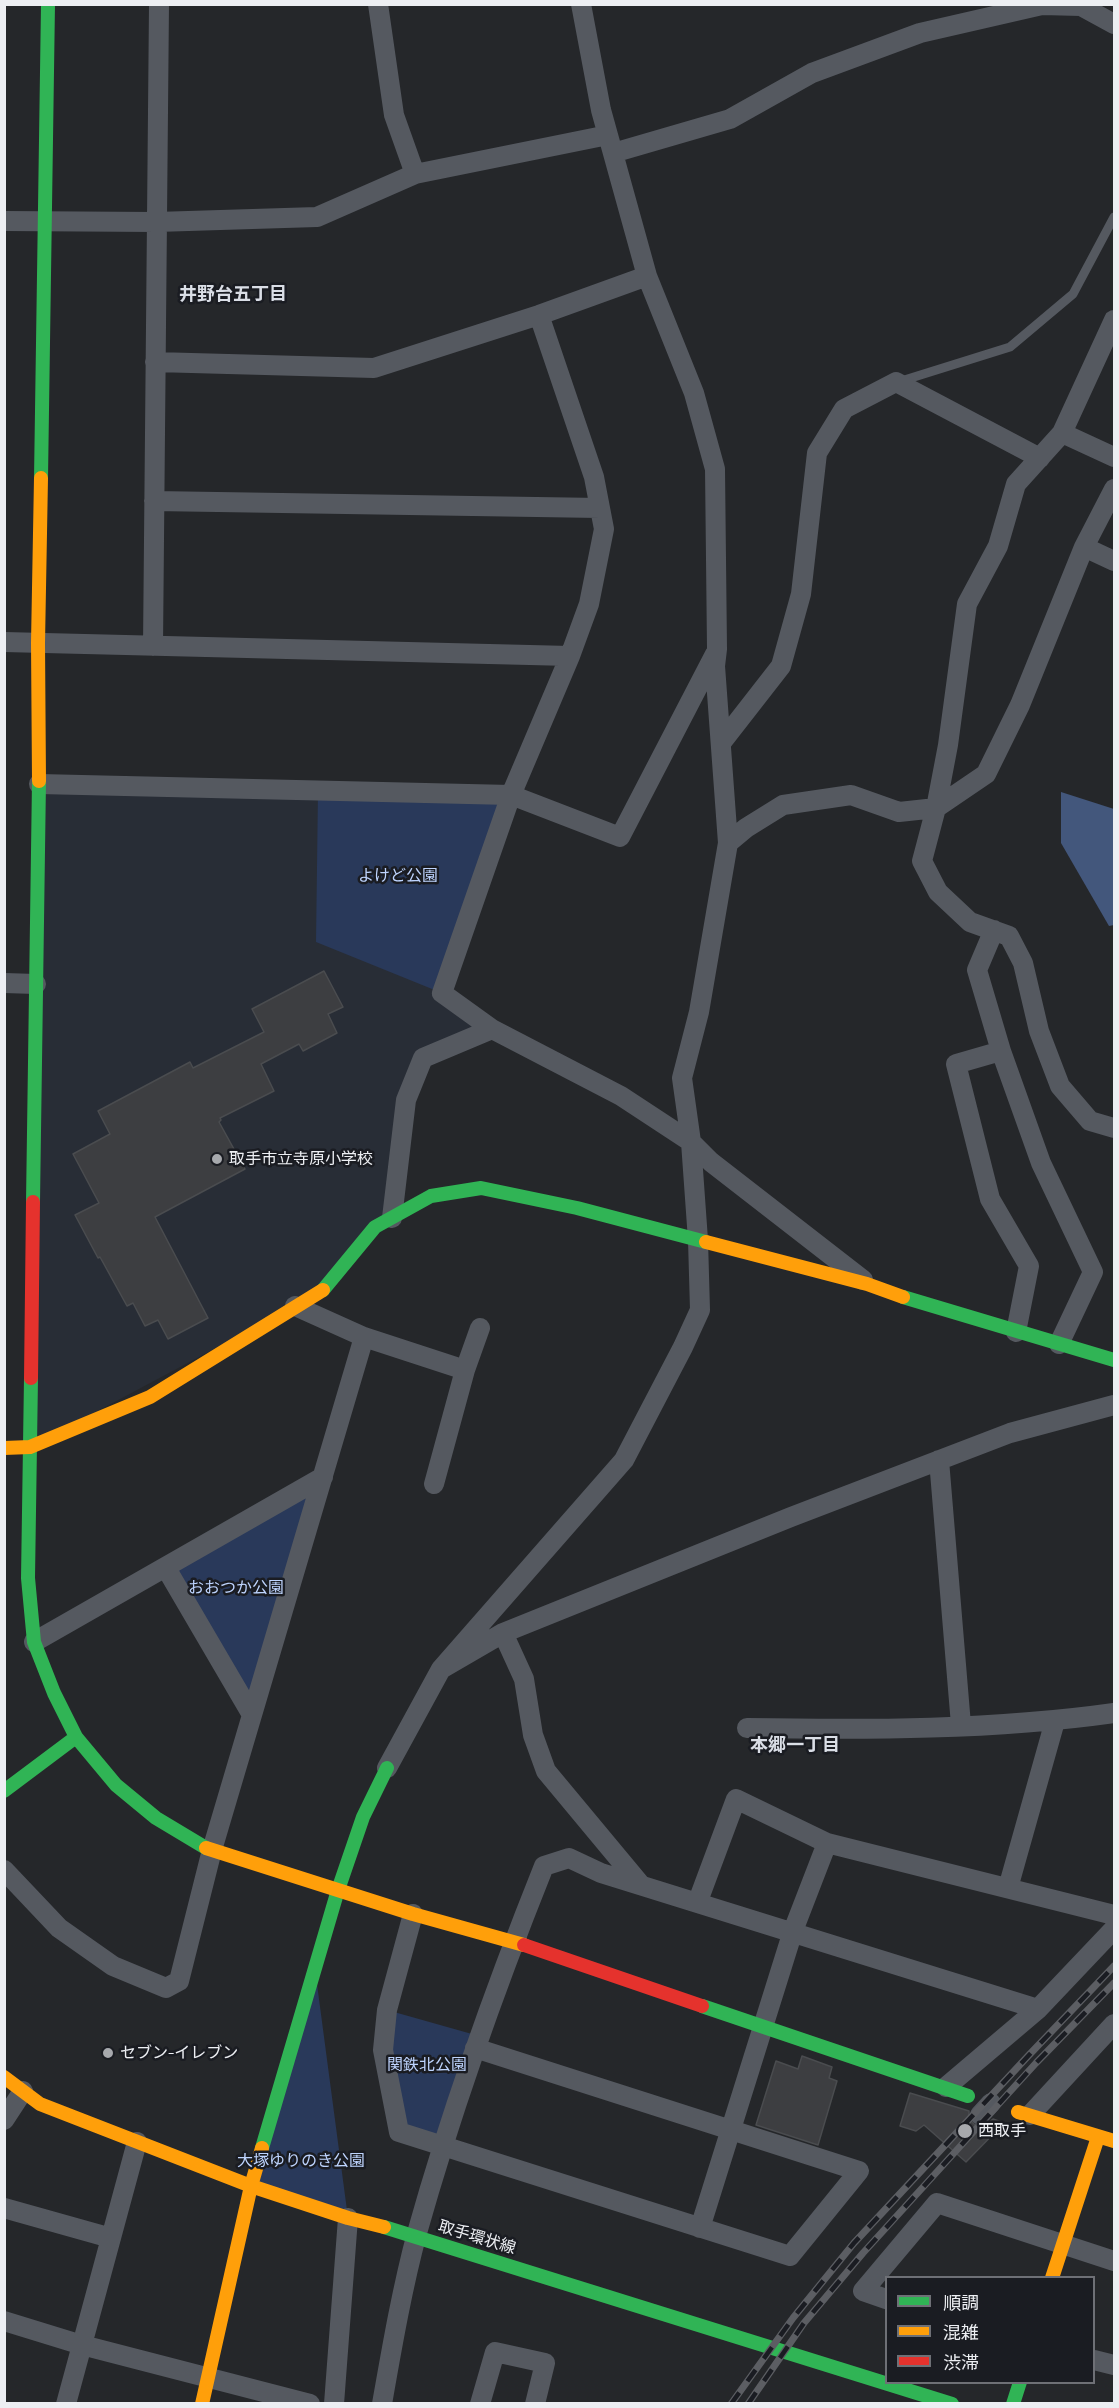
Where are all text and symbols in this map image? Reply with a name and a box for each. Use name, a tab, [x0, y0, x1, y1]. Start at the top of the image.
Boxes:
district label: 井野台五丁目	[179, 283, 287, 305]
park label: よけど公園	[358, 866, 438, 886]
place label: 取手市立寺原小学校	[229, 1149, 373, 1169]
marker: 取手市立寺原小学校	[210, 1152, 224, 1166]
park label: おおつか公園	[188, 1578, 284, 1598]
district label: 本郷一丁目	[750, 1734, 840, 1756]
place label: セブン-イレブン	[120, 2043, 238, 2063]
marker: セブン-イレブン	[101, 2046, 115, 2060]
park label: 関鉄北公園	[387, 2055, 467, 2075]
place label: 西取手	[978, 2121, 1026, 2141]
marker: 西取手	[956, 2122, 974, 2140]
park label: 大塚ゆりのき公園	[237, 2151, 365, 2171]
street label: 取手環状線	[436, 2216, 518, 2258]
legend	[885, 2276, 1095, 2384]
text: 順調	[943, 2291, 979, 2313]
text: 混雑	[943, 2321, 979, 2343]
text: 渋滞	[943, 2351, 979, 2373]

